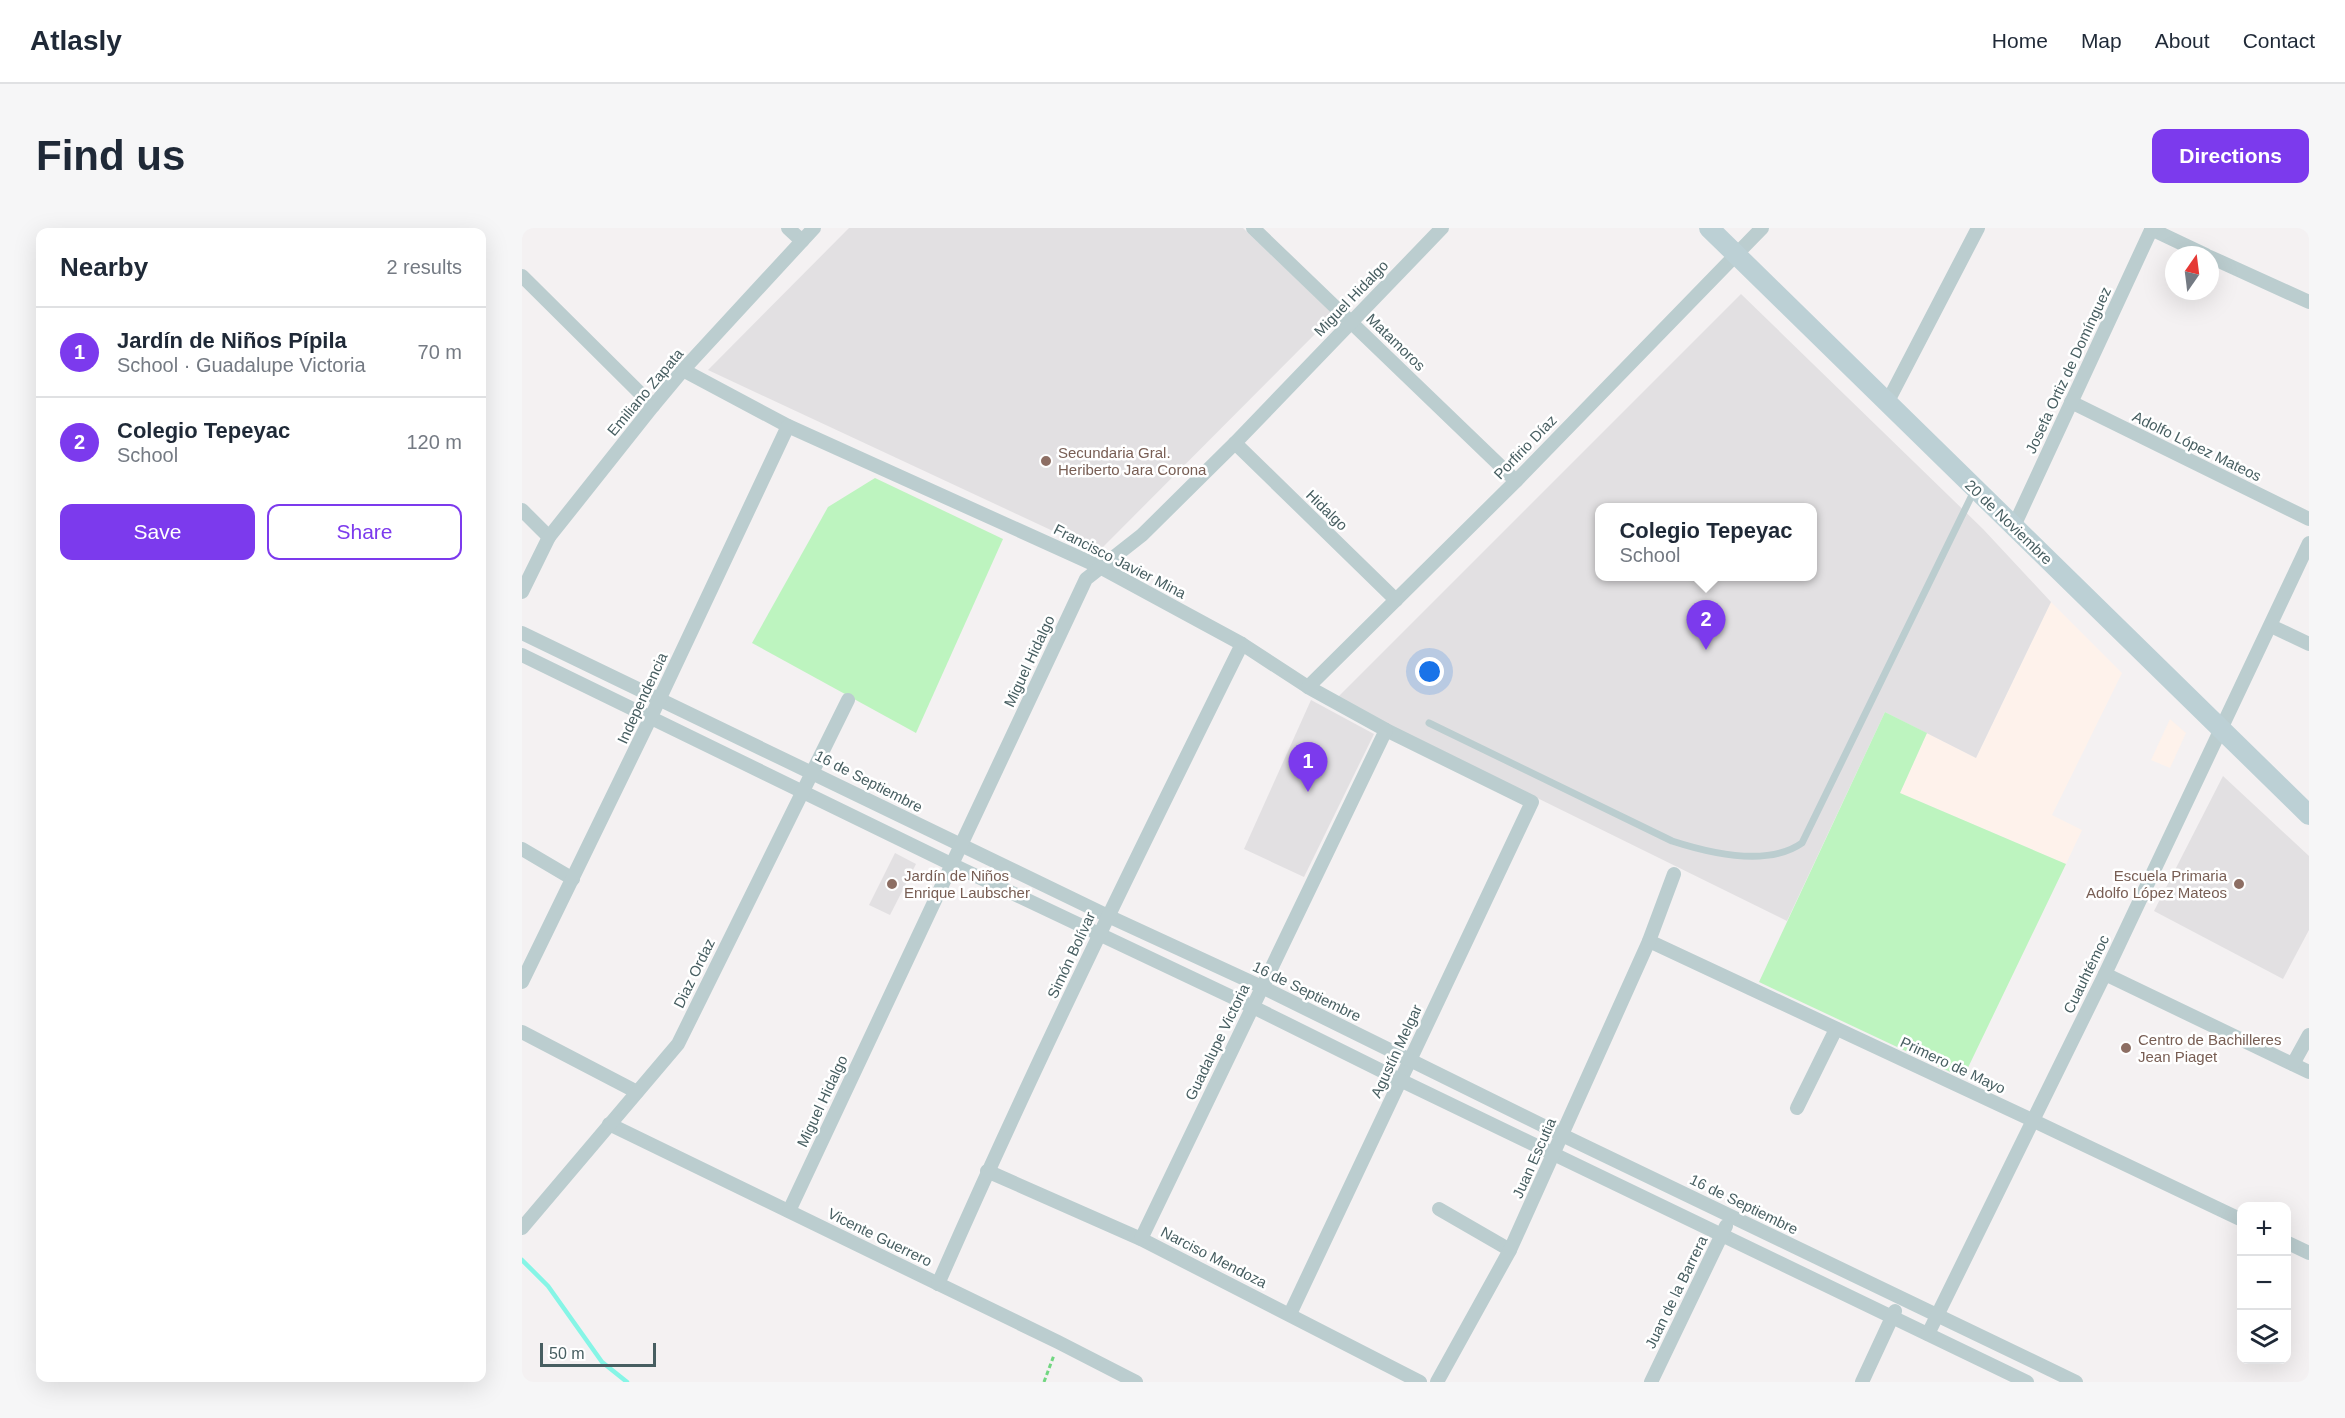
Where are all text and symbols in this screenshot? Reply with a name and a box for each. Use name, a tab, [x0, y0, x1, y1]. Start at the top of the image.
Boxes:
text: Atlasly	[30, 25, 122, 56]
text: Home	[1992, 29, 2048, 52]
text: Map	[2081, 29, 2122, 52]
text: About	[2155, 29, 2210, 52]
text: Contact	[2243, 29, 2315, 52]
button: Directions	[2152, 129, 2309, 183]
text: Find us	[36, 132, 185, 179]
north arrow	[2165, 246, 2219, 300]
text: Nearby	[60, 252, 148, 282]
text: 2 results	[386, 256, 462, 278]
street label: Miguel Hidalgo	[1310, 256, 1392, 340]
street label: Josefa Ortiz de Domínguez	[2022, 284, 2114, 456]
street label: Matamoros	[1363, 310, 1429, 374]
text: Jardín de Niños Pípila	[117, 328, 347, 353]
text: 1	[74, 341, 85, 363]
text: 70 m	[418, 341, 462, 363]
street label: Emiliano Zapata	[604, 345, 687, 439]
text: School · Guadalupe Victoria	[117, 354, 366, 376]
street label: Adolfo López Mateos	[2130, 407, 2264, 485]
street label: Porfirio Díaz	[1490, 411, 1560, 483]
text: Colegio Tepeyac	[117, 418, 290, 443]
text: 2	[74, 431, 85, 453]
text: 120 m	[406, 431, 462, 453]
text: School	[117, 444, 178, 466]
place label: Secundaria Gral. Heriberto Jara Corona	[1058, 444, 1207, 478]
marker: Secundaria Gral. Heriberto Jara Corona	[1039, 454, 1053, 468]
street label: 20 de Noviembre	[1962, 476, 2056, 568]
street label: Hidalgo	[1303, 486, 1351, 534]
popup	[1595, 503, 1817, 581]
button: Save	[60, 504, 255, 560]
button: Share	[267, 504, 462, 560]
text: Colegio Tepeyac	[1619, 518, 1793, 543]
street label: Francisco Javier Mina	[1051, 520, 1189, 602]
text: School	[1619, 544, 1681, 566]
pin: 2	[1686, 600, 1726, 650]
street label: Miguel Hidalgo	[1000, 612, 1058, 710]
street label: Independencia	[613, 649, 671, 746]
your location	[1415, 657, 1444, 686]
pin: 1	[1288, 742, 1328, 792]
street label: 16 de Septiembre	[812, 747, 926, 815]
place label: Jardín de Niños Enrique Laubscher	[904, 867, 1030, 901]
place label: Escuela Primaria Adolfo López Mateos	[2086, 867, 2228, 901]
marker: Jardín de Niños Enrique Laubscher	[885, 877, 899, 891]
marker: Escuela Primaria Adolfo López Mateos	[2232, 877, 2246, 891]
street label: Simón Bolívar	[1044, 909, 1098, 1001]
street label: Cuauhtémoc	[2060, 932, 2112, 1016]
street label: Diaz Ordaz	[670, 936, 718, 1010]
street label: 16 de Septiembre	[1250, 957, 1364, 1025]
street label: Guadalupe Victoria	[1181, 980, 1253, 1103]
street label: Agustín Melgar	[1367, 1002, 1425, 1100]
place label: Centro de Bachilleres Jean Piaget	[2138, 1031, 2281, 1065]
street label: Primero de Mayo	[1898, 1033, 2008, 1097]
marker: Centro de Bachilleres Jean Piaget	[2119, 1041, 2133, 1055]
street label: Miguel Hidalgo	[793, 1052, 851, 1150]
street label: Juan Escutia	[1509, 1115, 1559, 1201]
street label: 16 de Septiembre	[1687, 1170, 1801, 1238]
map controls	[2237, 1202, 2291, 1364]
button: +	[2237, 1202, 2291, 1256]
street label: Vicente Guerrero	[825, 1204, 935, 1270]
street label: Narciso Mendoza	[1158, 1223, 1270, 1291]
street label: Juan de la Barrera	[1641, 1232, 1711, 1351]
button: −	[2237, 1256, 2291, 1310]
button: layers	[2237, 1310, 2291, 1364]
scale bar	[540, 1340, 656, 1368]
text: 50 m	[549, 1345, 585, 1362]

